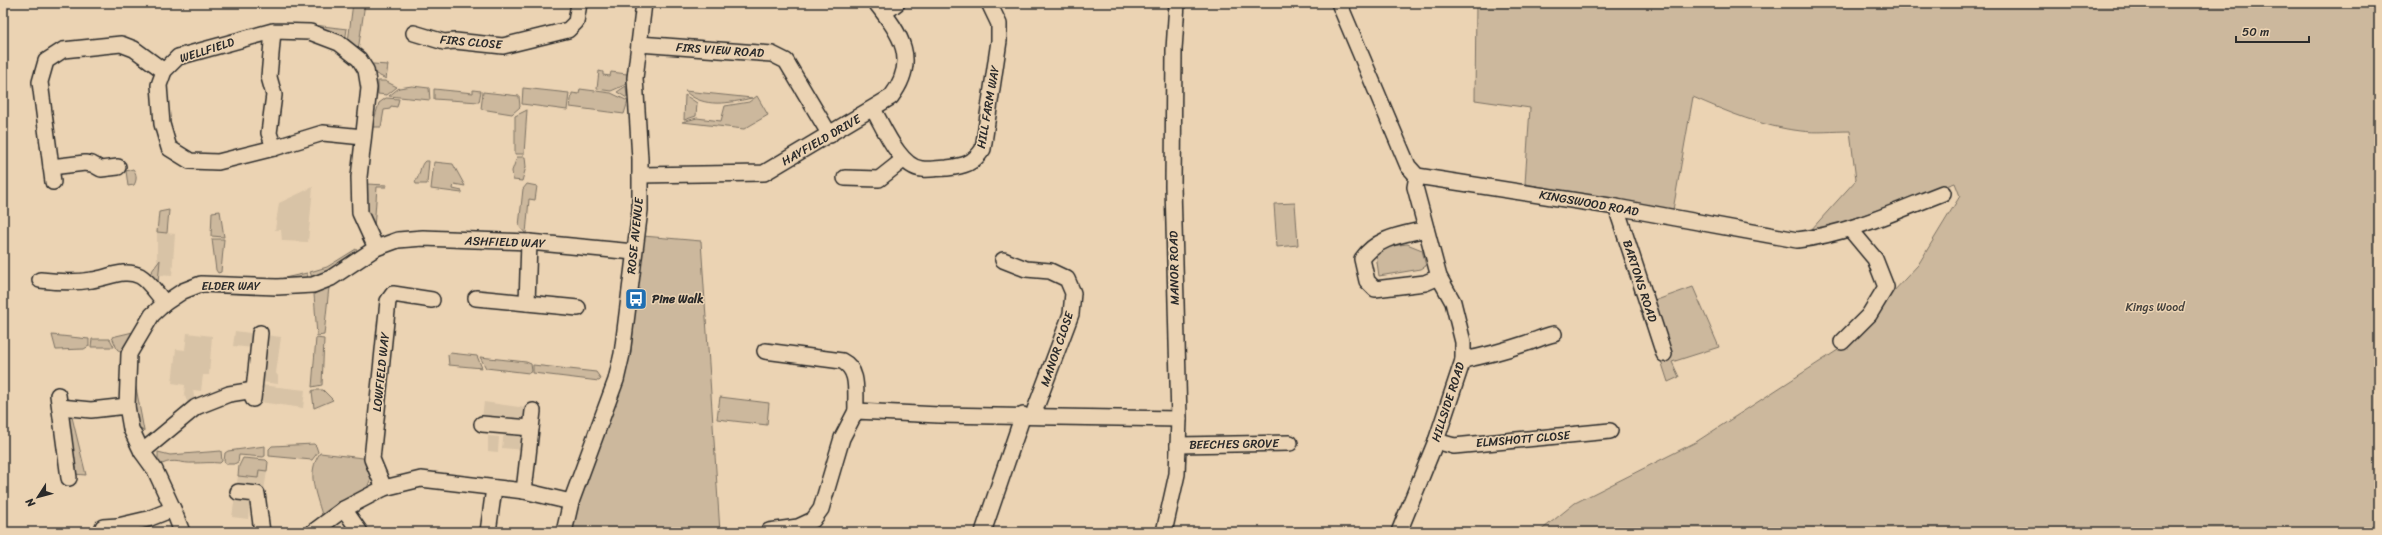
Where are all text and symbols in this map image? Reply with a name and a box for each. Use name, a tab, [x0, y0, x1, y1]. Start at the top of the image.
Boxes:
scale bar	[2236, 18, 2309, 44]
text: 50 m	[2242, 21, 2269, 43]
street label: FIRS CLOSE	[439, 28, 504, 56]
street label: WELLFIELD	[177, 31, 237, 69]
street label: FIRS VIEW ROAD	[675, 36, 765, 64]
street label: HILL FARM WAY	[970, 64, 1006, 150]
street label: HAYFIELD DRIVE	[777, 108, 866, 172]
street label: KINGSWOOD ROAD	[1537, 183, 1641, 223]
street label: ROSE AVENUE	[620, 195, 650, 275]
street label: ASHFIELD WAY	[463, 230, 547, 254]
street label: MANOR ROAD	[1162, 230, 1186, 305]
street label: BARTONS ROAD	[1616, 237, 1664, 326]
street label: ELDER WAY	[201, 275, 261, 297]
bus stop icon: Pine Walk	[623, 286, 649, 312]
place label: Pine Walk	[652, 288, 704, 310]
park label: Kings Wood	[2126, 296, 2186, 318]
street label: MANOR CLOSE	[1034, 307, 1081, 389]
street label: LOWFIELD WAY	[366, 330, 396, 413]
street label: HILLSIDE ROAD	[1425, 359, 1471, 445]
street label: ELMSHOTT CLOSE	[1475, 424, 1572, 454]
street label: BEECHES GROVE	[1189, 432, 1280, 456]
north arrow	[18, 477, 58, 517]
text: N	[20, 494, 41, 512]

